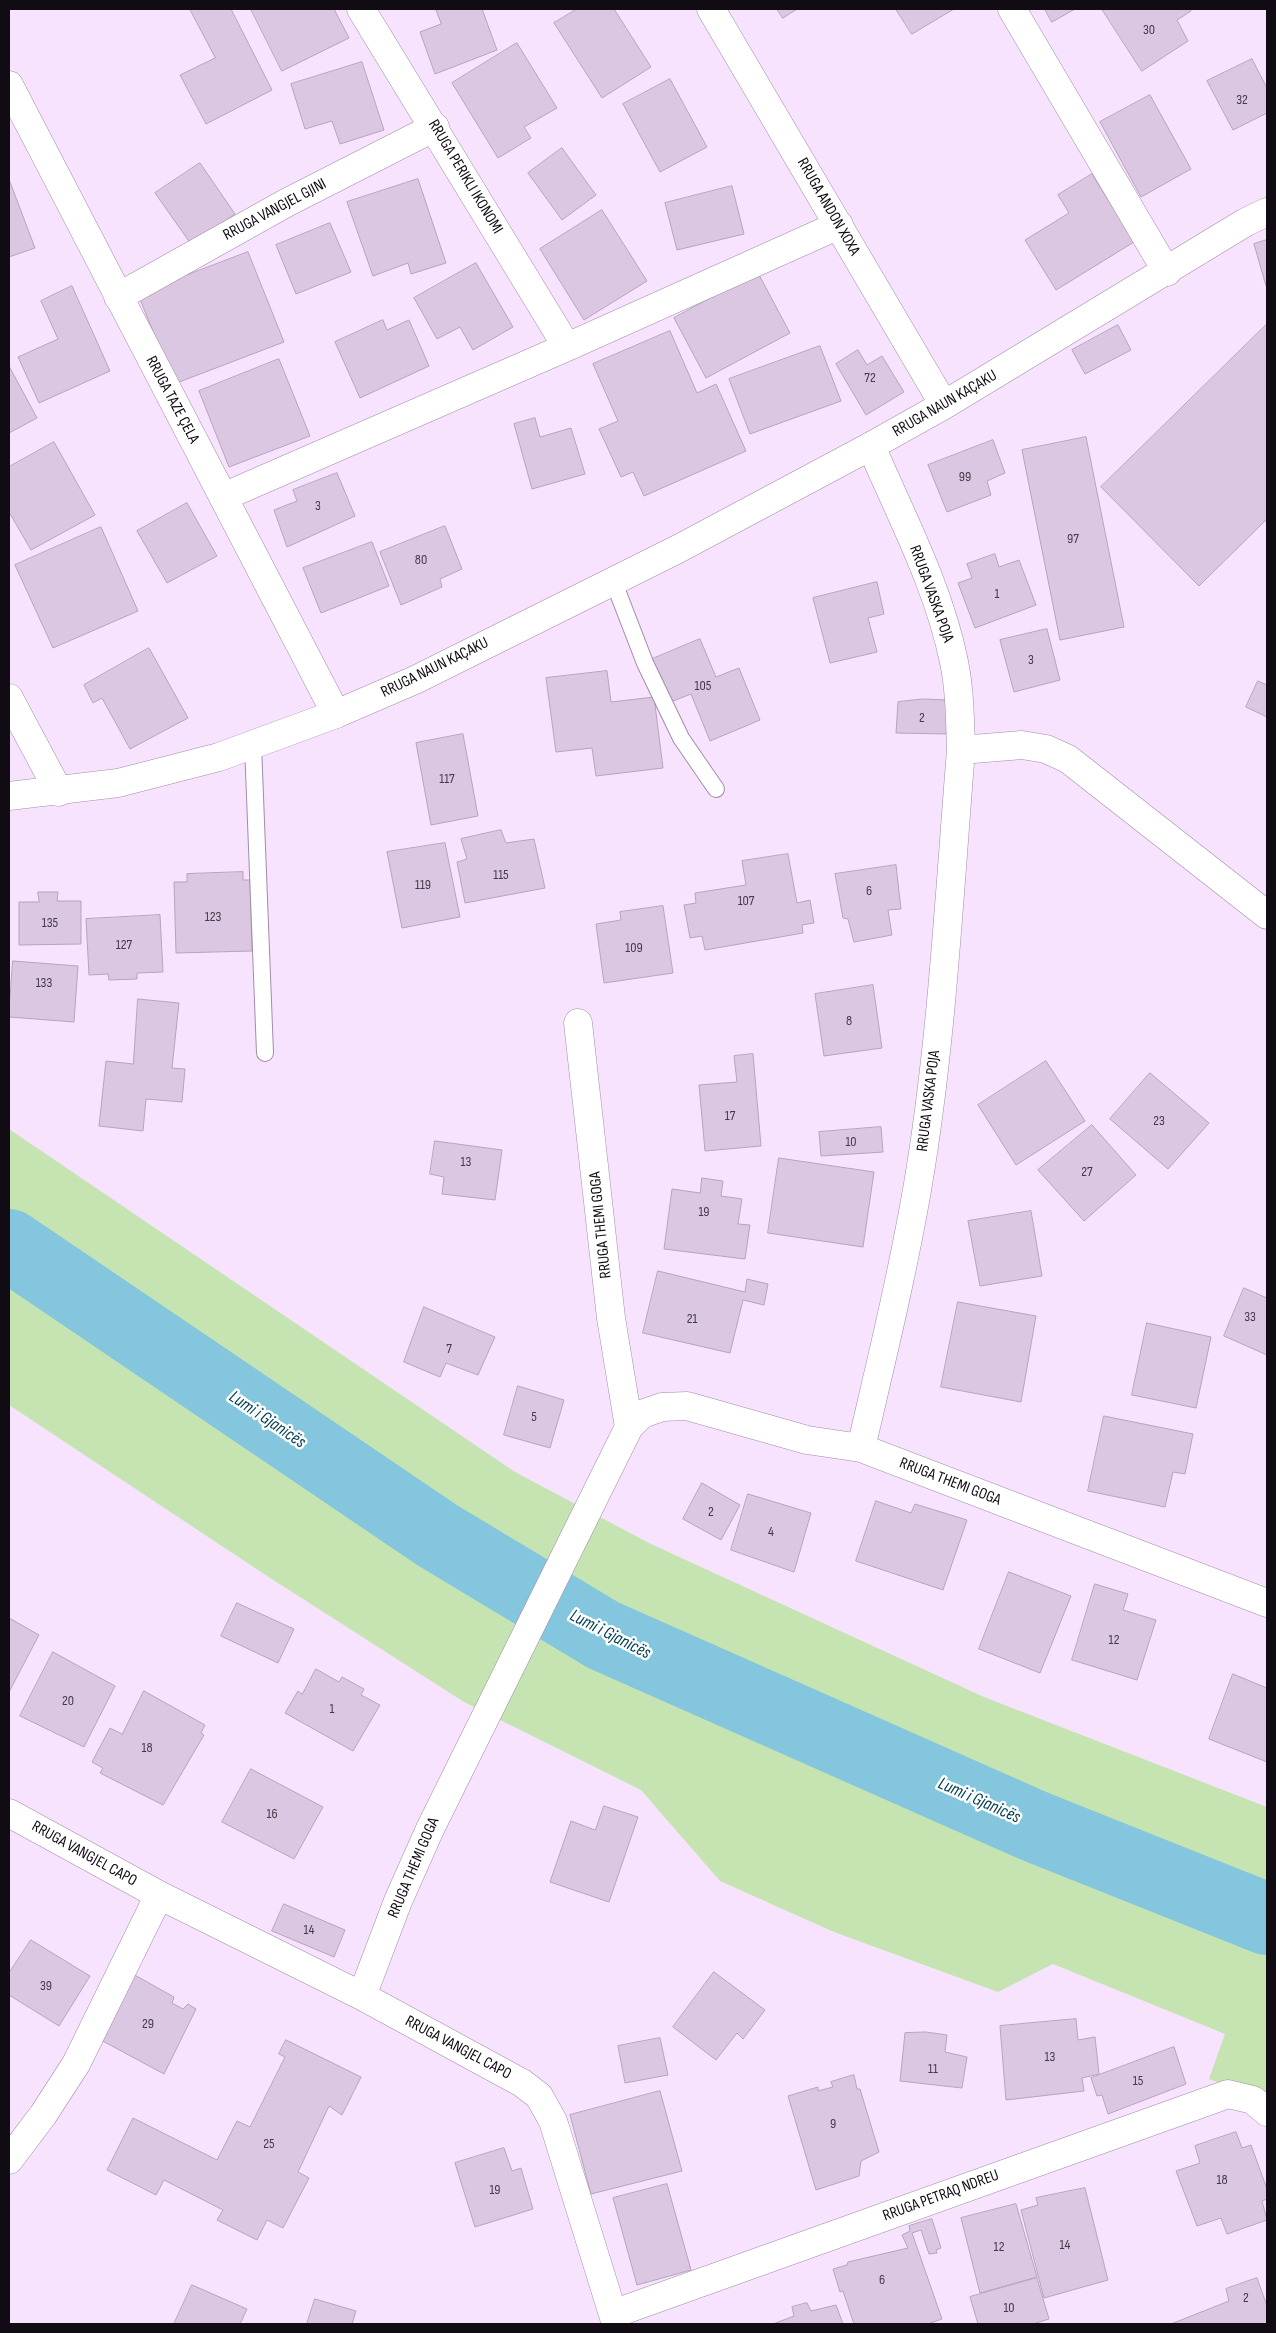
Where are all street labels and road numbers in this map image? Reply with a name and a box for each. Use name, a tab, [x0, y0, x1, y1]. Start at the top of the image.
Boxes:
street label: RRUGA PERIKLI IKONOMI	[423, 116, 507, 238]
street label: RRUGA ANDON XOXA	[792, 155, 864, 259]
street label: RRUGA VANGJEL GJINI	[220, 175, 330, 245]
street label: RRUGA TAZE ÇELA	[141, 353, 203, 447]
street label: RRUGA NAUN KAÇAKU	[889, 366, 1001, 442]
street label: RRUGA VASKA POJA	[905, 543, 957, 645]
street label: RRUGA NAUN KAÇAKU	[378, 634, 492, 702]
street label: RRUGA VASKA POJA	[913, 1049, 945, 1153]
street label: RRUGA THEMI GOGA	[586, 1171, 616, 1279]
street label: RRUGA THEMI GOGA	[896, 1454, 1004, 1510]
street label: RRUGA THEMI GOGA	[384, 1815, 444, 1921]
street label: RRUGA VANGJEL CAPO	[28, 1817, 140, 1891]
street label: RRUGA VANGJEL CAPO	[402, 2012, 514, 2084]
street label: RRUGA PETRAQ NDREU	[880, 2166, 1002, 2226]

